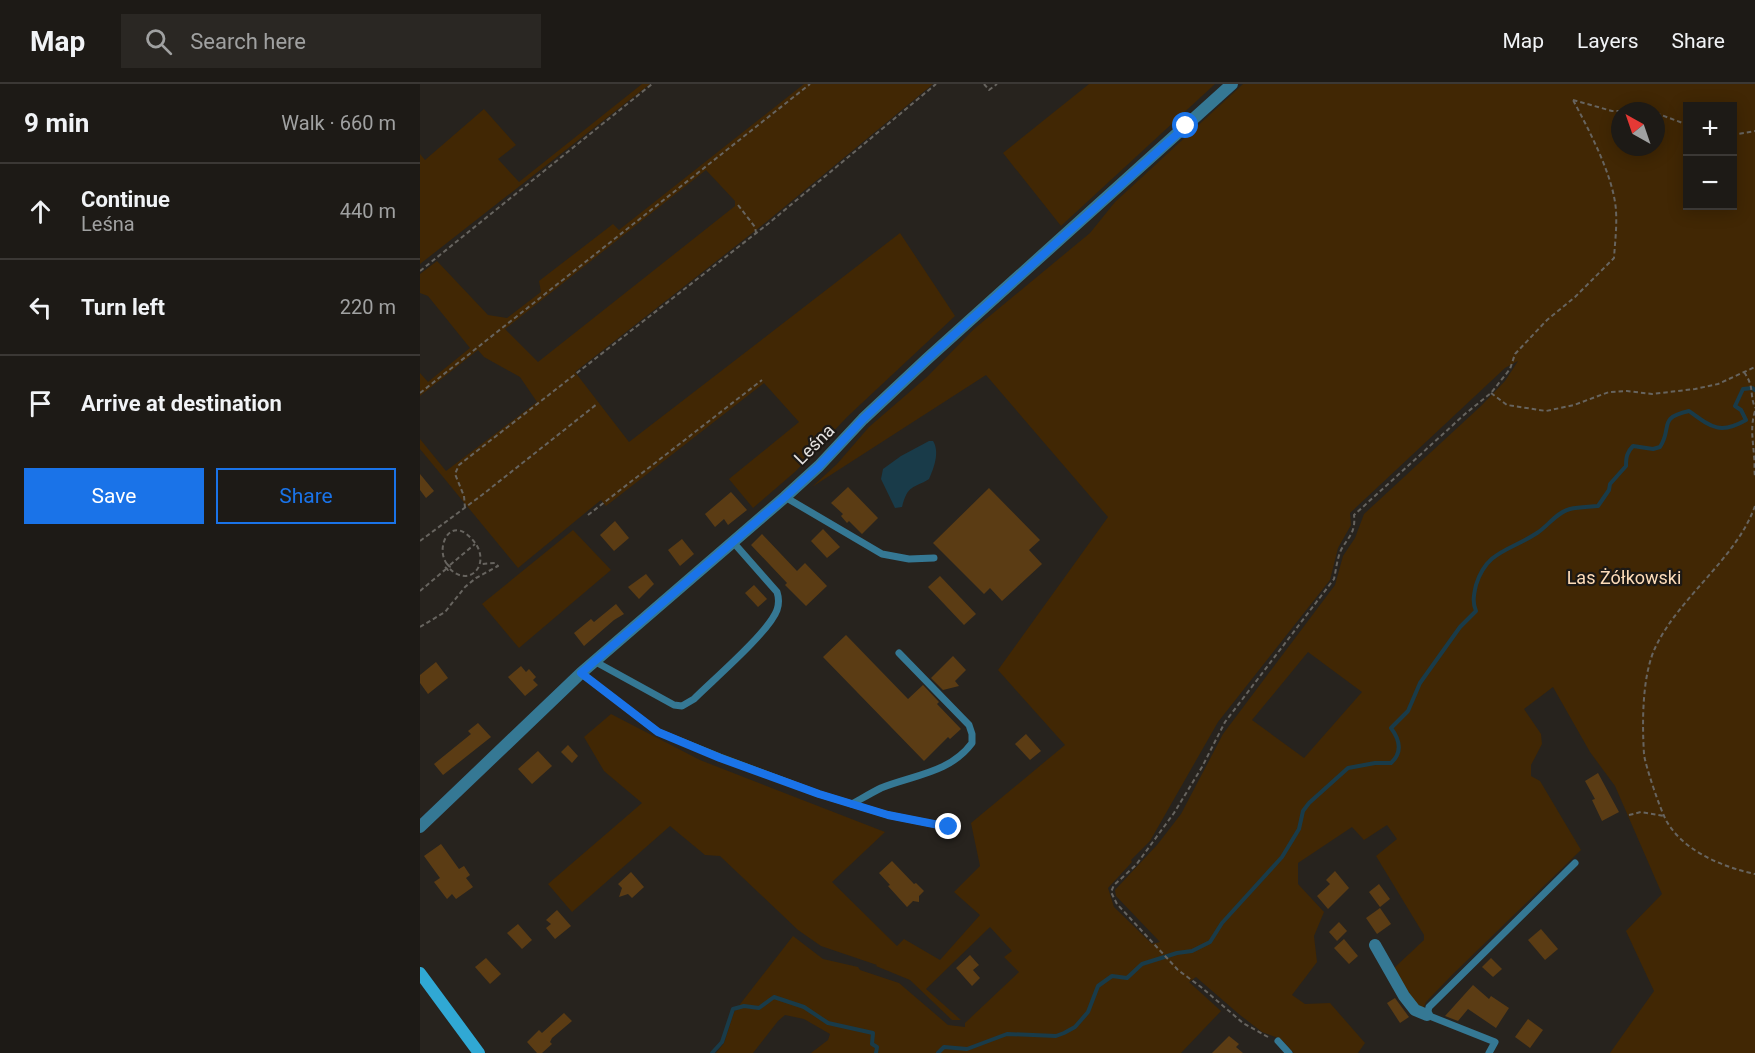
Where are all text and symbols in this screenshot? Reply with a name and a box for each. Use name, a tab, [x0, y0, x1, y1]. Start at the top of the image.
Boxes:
search box	[121, 14, 541, 68]
text: Map	[30, 25, 85, 58]
icon: search	[142, 25, 175, 58]
text: Search here	[190, 29, 306, 54]
text: Map	[1502, 29, 1544, 53]
text: Layers	[1577, 29, 1638, 53]
text: Share	[1671, 29, 1725, 53]
north arrow	[1611, 102, 1665, 156]
map controls	[1683, 102, 1737, 210]
button: +	[1683, 102, 1737, 156]
text: 9 min	[24, 108, 89, 138]
text: Walk · 660 m	[281, 111, 396, 135]
route start	[1172, 112, 1198, 138]
button: −	[1683, 156, 1737, 210]
text: Continue	[81, 187, 170, 212]
icon: ahead	[24, 195, 57, 228]
text: 440 m	[340, 199, 396, 223]
text: Leśna	[81, 212, 135, 236]
icon: left	[24, 291, 57, 324]
text: Turn left	[81, 295, 165, 320]
text: 220 m	[340, 295, 396, 319]
icon: arrive	[24, 387, 57, 420]
text: Arrive at destination	[81, 391, 282, 416]
street label: Leśna	[790, 420, 838, 468]
button: Save	[24, 468, 204, 524]
button: Share	[216, 468, 396, 524]
park label: Las Żółkowski	[1567, 567, 1681, 588]
route end	[935, 813, 961, 839]

